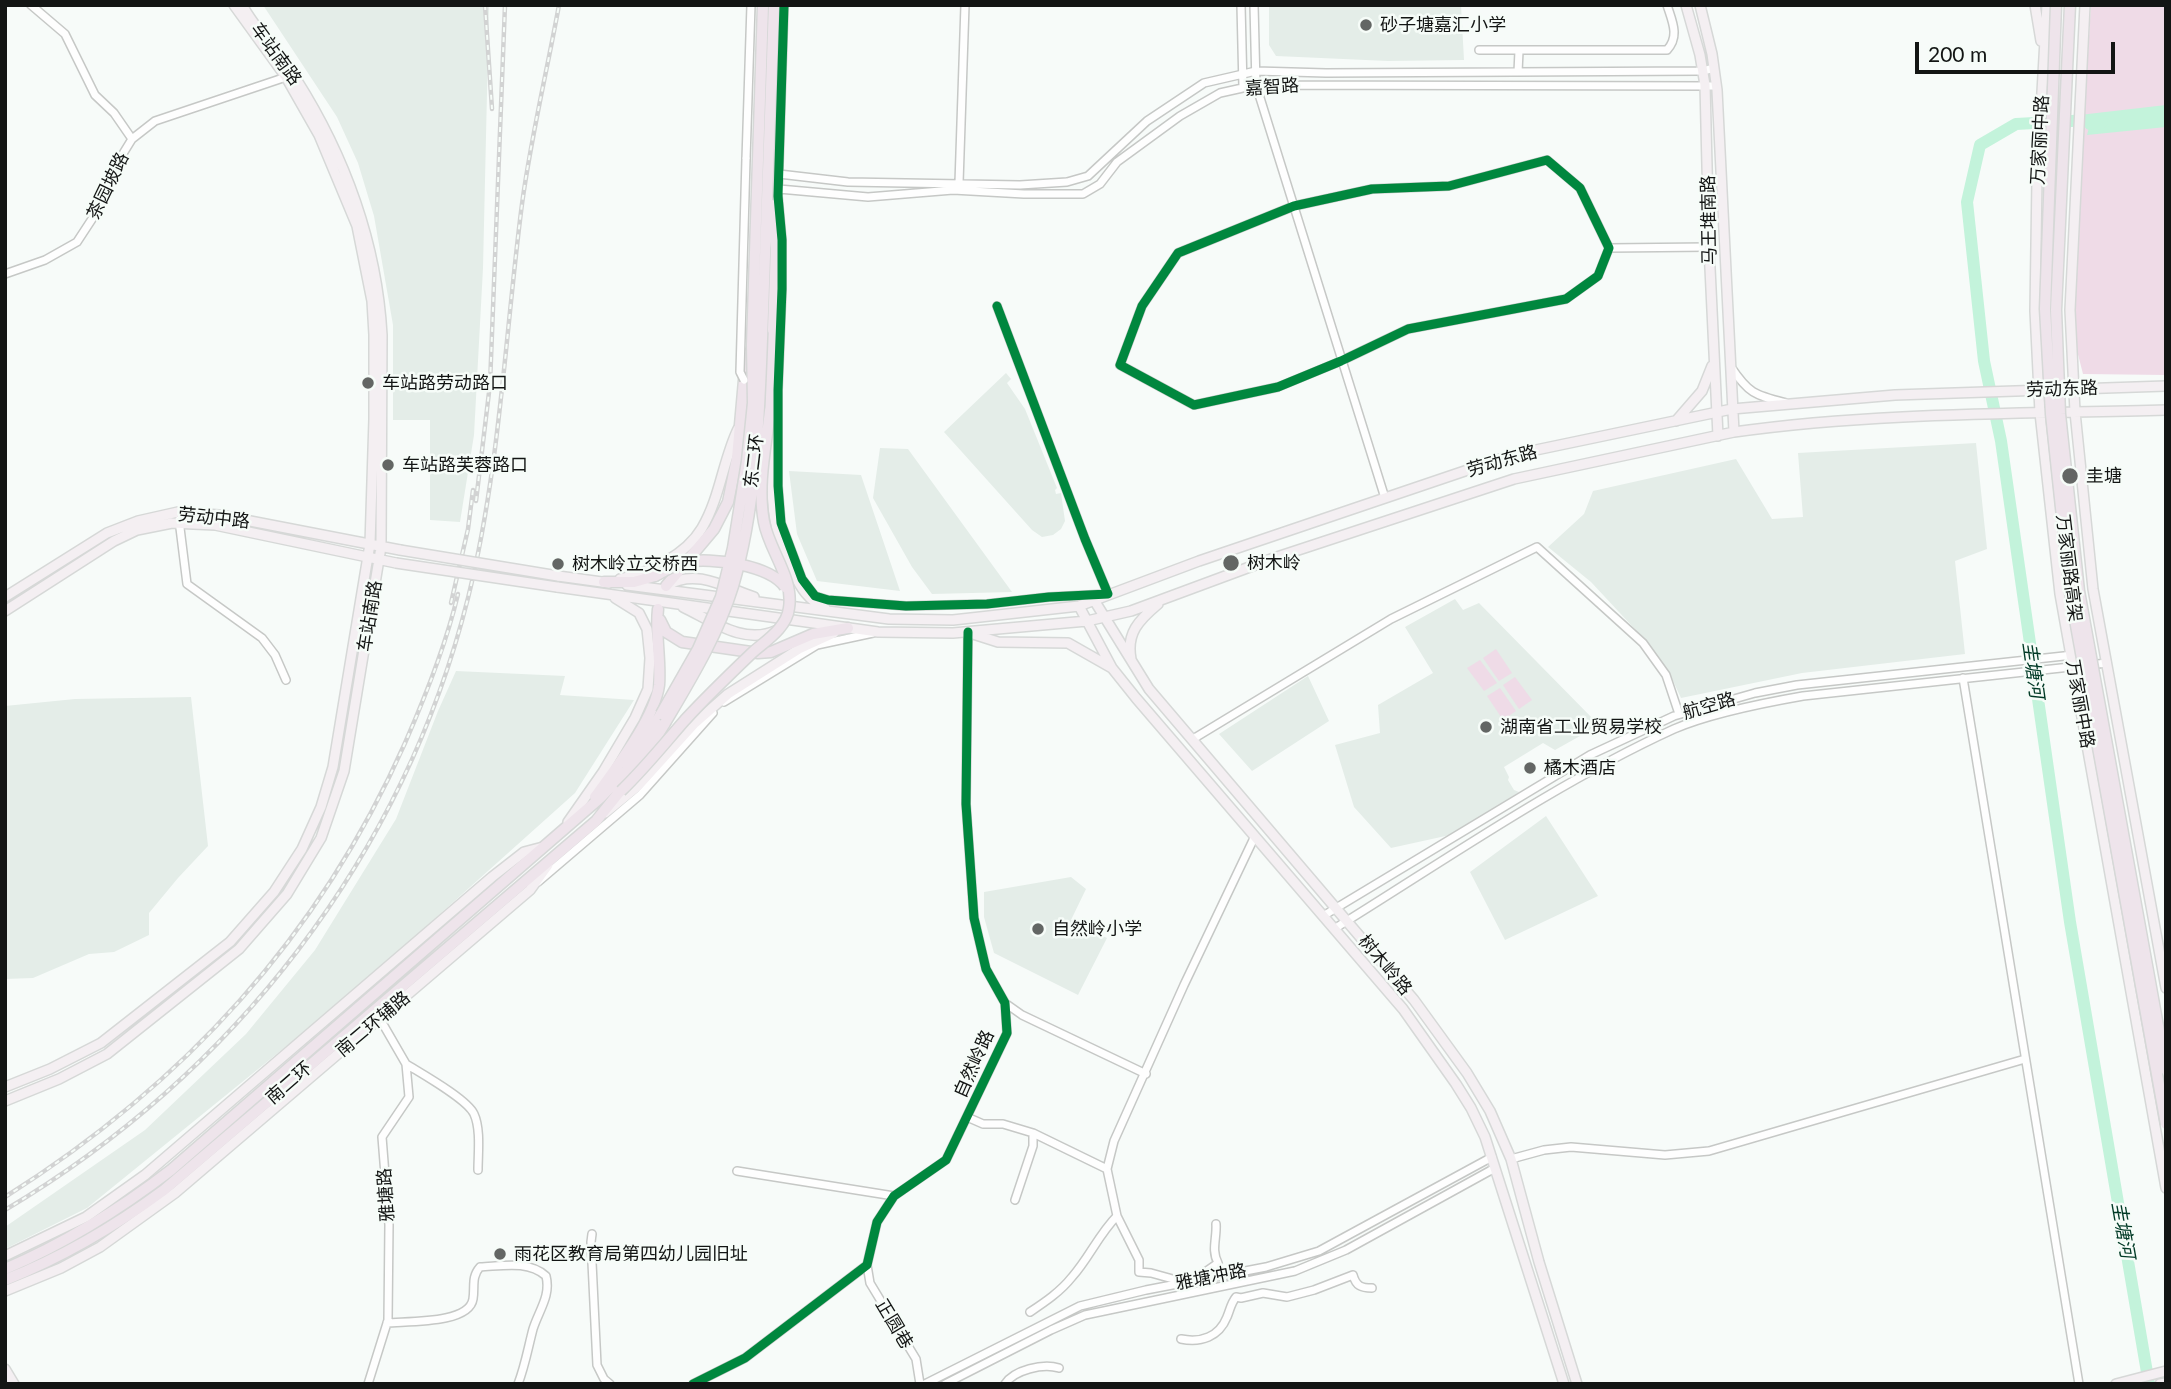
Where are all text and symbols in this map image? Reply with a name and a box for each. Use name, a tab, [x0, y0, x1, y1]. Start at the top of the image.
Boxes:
place label: 砂子塘嘉汇小学	[1380, 14, 1506, 36]
marker: 砂子塘嘉汇小学	[1358, 17, 1374, 33]
street label: 车站南路	[246, 19, 306, 89]
scale bar	[1919, 28, 2118, 72]
text: 200 m	[1928, 41, 1987, 66]
street label: 嘉智路	[1244, 74, 1300, 100]
street label: 万家丽中路	[2027, 94, 2053, 186]
street label: 茶园坡路	[83, 149, 133, 223]
street label: 马王堆南路	[1697, 175, 1721, 265]
place label: 车站路劳动路口	[382, 372, 508, 394]
marker: 车站路劳动路口	[360, 375, 376, 391]
street label: 劳动东路	[2026, 377, 2098, 401]
street label: 东二环	[740, 433, 768, 489]
street label: 劳动东路	[1464, 441, 1540, 481]
place label: 车站路芙蓉路口	[402, 454, 528, 476]
marker: 车站路芙蓉路口	[380, 457, 396, 473]
place label: 圭塘	[2086, 465, 2122, 487]
marker: 圭塘	[2060, 466, 2080, 486]
street label: 劳动中路	[177, 503, 251, 533]
street label: 万家丽路高架	[2052, 513, 2086, 623]
place label: 树木岭	[1247, 552, 1301, 574]
place label: 树木岭立交桥西	[572, 553, 698, 575]
marker: 树木岭	[1221, 553, 1241, 573]
marker: 树木岭立交桥西	[550, 556, 566, 572]
street label: 车站南路	[354, 579, 386, 653]
water label: 圭塘河	[2018, 640, 2048, 700]
street label: 万家丽中路	[2062, 658, 2098, 750]
street label: 航空路	[1680, 688, 1738, 724]
place label: 湖南省工业贸易学校	[1500, 716, 1662, 738]
marker: 湖南省工业贸易学校	[1478, 719, 1494, 735]
place label: 橘木酒店	[1544, 757, 1616, 779]
marker: 橘木酒店	[1522, 760, 1538, 776]
place label: 自然岭小学	[1052, 918, 1142, 940]
marker: 自然岭小学	[1030, 921, 1046, 937]
street label: 树木岭路	[1354, 930, 1416, 1000]
street label: 南二环辅路	[332, 987, 414, 1061]
street label: 自然岭路	[949, 1027, 999, 1101]
street label: 南二环	[262, 1057, 316, 1109]
street label: 雅塘路	[373, 1167, 399, 1223]
water label: 圭塘河	[2107, 1200, 2139, 1260]
place label: 雨花区教育局第四幼儿园旧址	[514, 1243, 748, 1265]
marker: 雨花区教育局第四幼儿园旧址	[492, 1246, 508, 1262]
street label: 雅塘冲路	[1174, 1260, 1248, 1294]
street label: 正圆巷	[871, 1295, 917, 1353]

